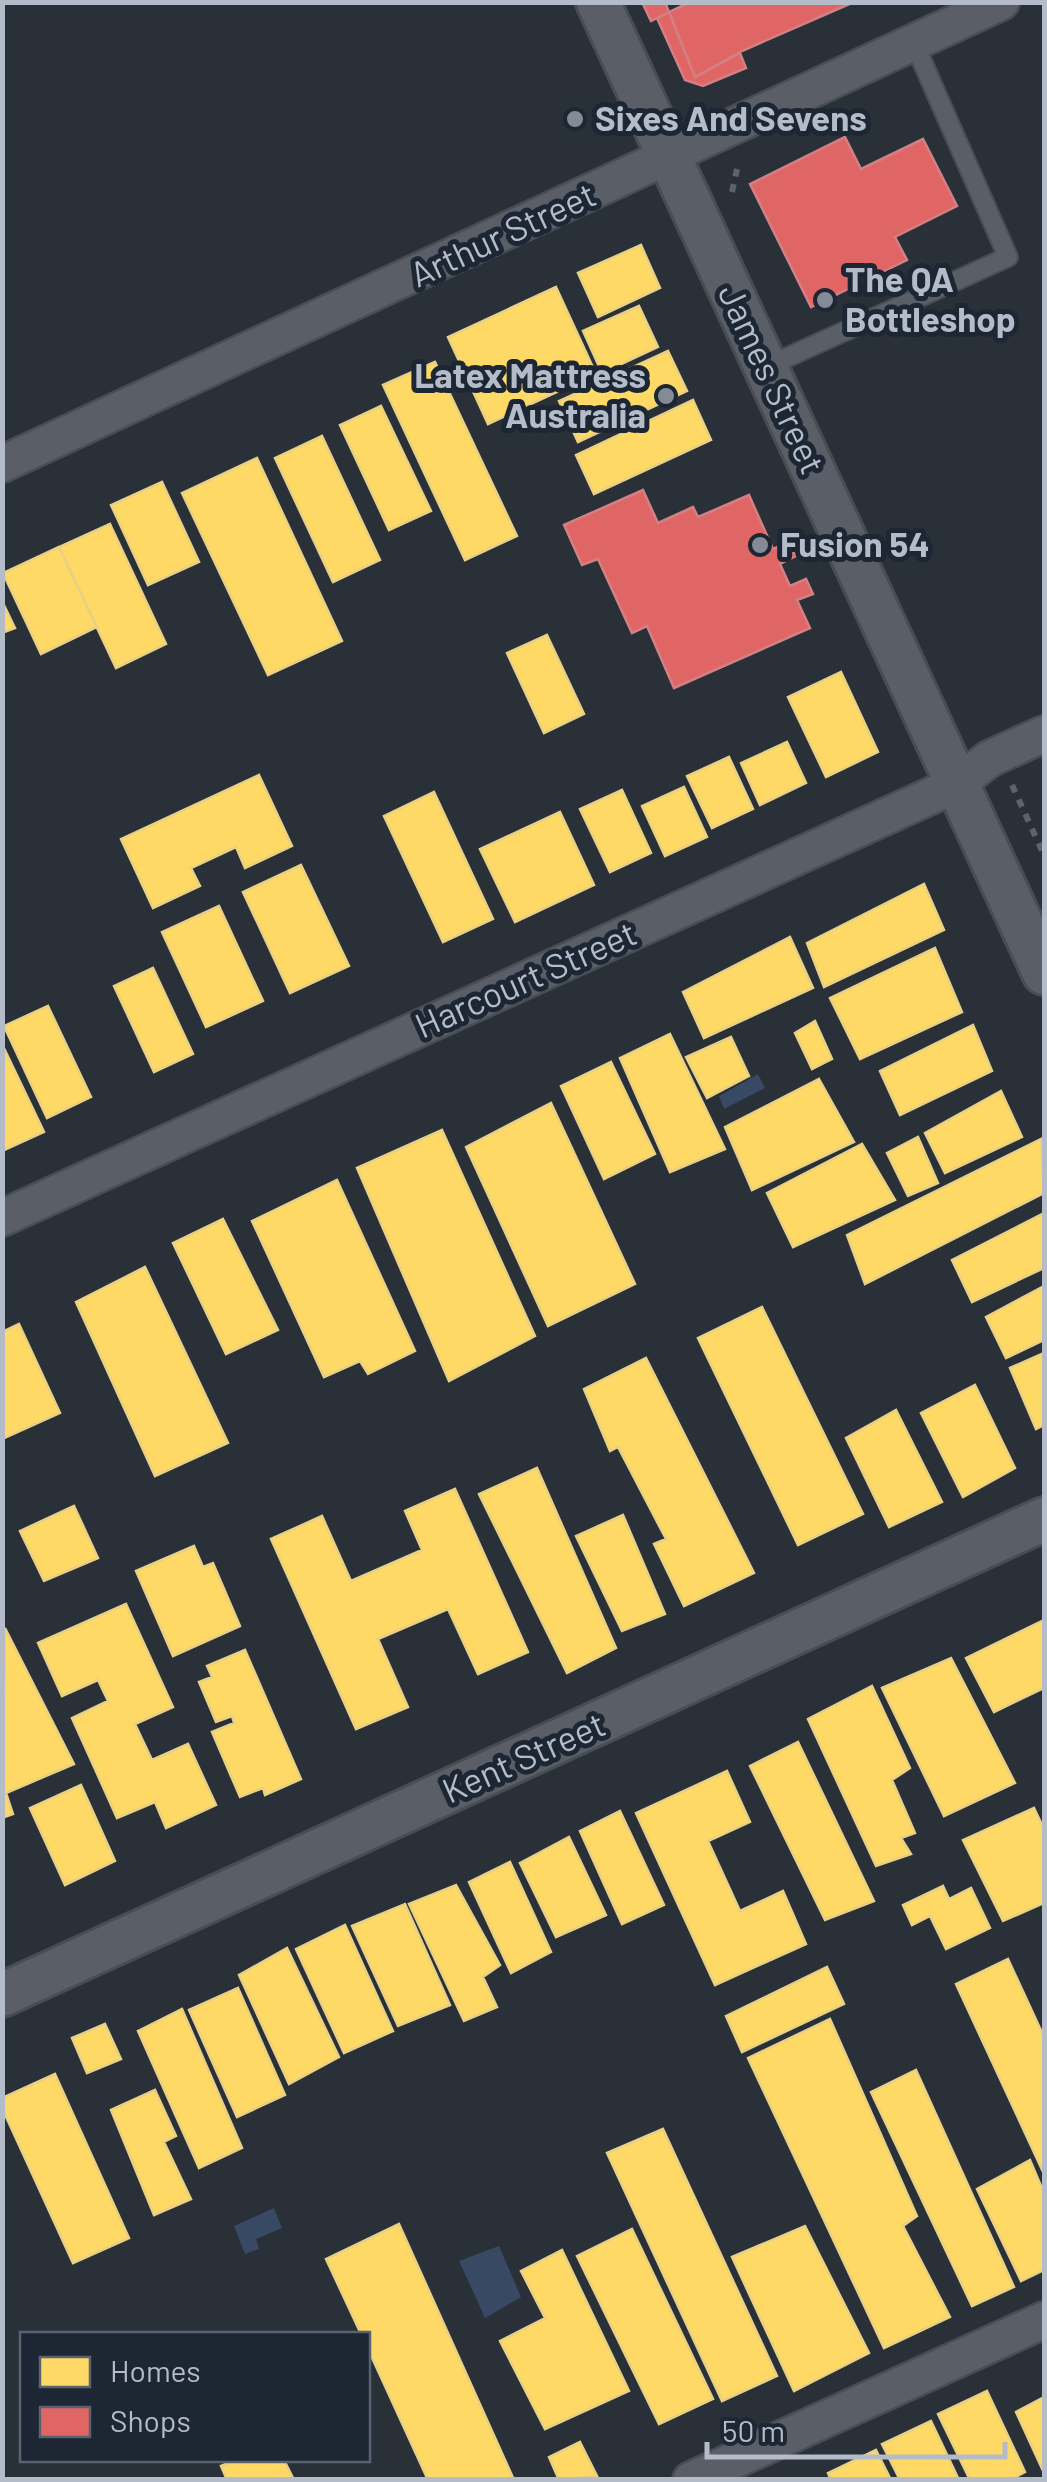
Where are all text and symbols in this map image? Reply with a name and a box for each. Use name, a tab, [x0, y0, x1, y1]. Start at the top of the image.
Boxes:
place label: Sixes And Sevens	[595, 96, 867, 138]
marker: Sixes And Sevens	[564, 108, 586, 130]
street label: Arthur Street	[403, 172, 602, 295]
place label: The QA Bottleshop	[845, 257, 1016, 339]
street label: James Street	[711, 277, 835, 480]
marker: The QA Bottleshop	[814, 289, 836, 311]
place label: Latex Mattress Australia	[414, 353, 646, 435]
marker: Latex Mattress Australia	[655, 385, 677, 407]
place label: Fusion 54	[780, 522, 930, 564]
marker: Fusion 54	[749, 534, 771, 556]
street label: Harcourt Street	[408, 911, 642, 1046]
street label: Kent Street	[435, 1702, 611, 1811]
legend	[20, 2332, 370, 2462]
text: Homes	[110, 2352, 201, 2388]
scale bar	[707, 2397, 1004, 2459]
text: Shops	[110, 2402, 191, 2438]
text: 50 m	[722, 2412, 785, 2448]

